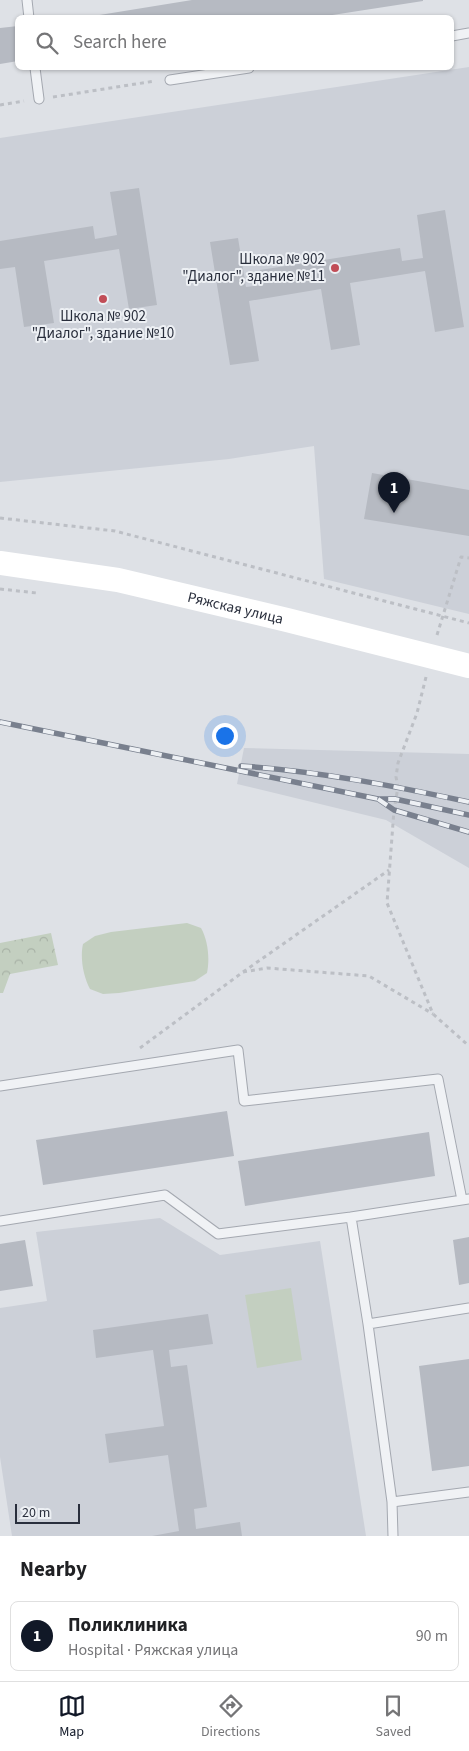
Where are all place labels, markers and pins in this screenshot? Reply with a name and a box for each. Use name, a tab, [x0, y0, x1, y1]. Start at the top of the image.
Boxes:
place label: Школа № 902 "Диалог", здание №11	[182, 249, 325, 287]
marker: Школа № 902 "Диалог", здание №11	[329, 262, 341, 274]
marker: Школа № 902 "Диалог", здание №10	[97, 293, 109, 305]
place label: Школа № 902 "Диалог", здание №10	[32, 306, 174, 344]
pin: 1	[378, 472, 410, 513]

